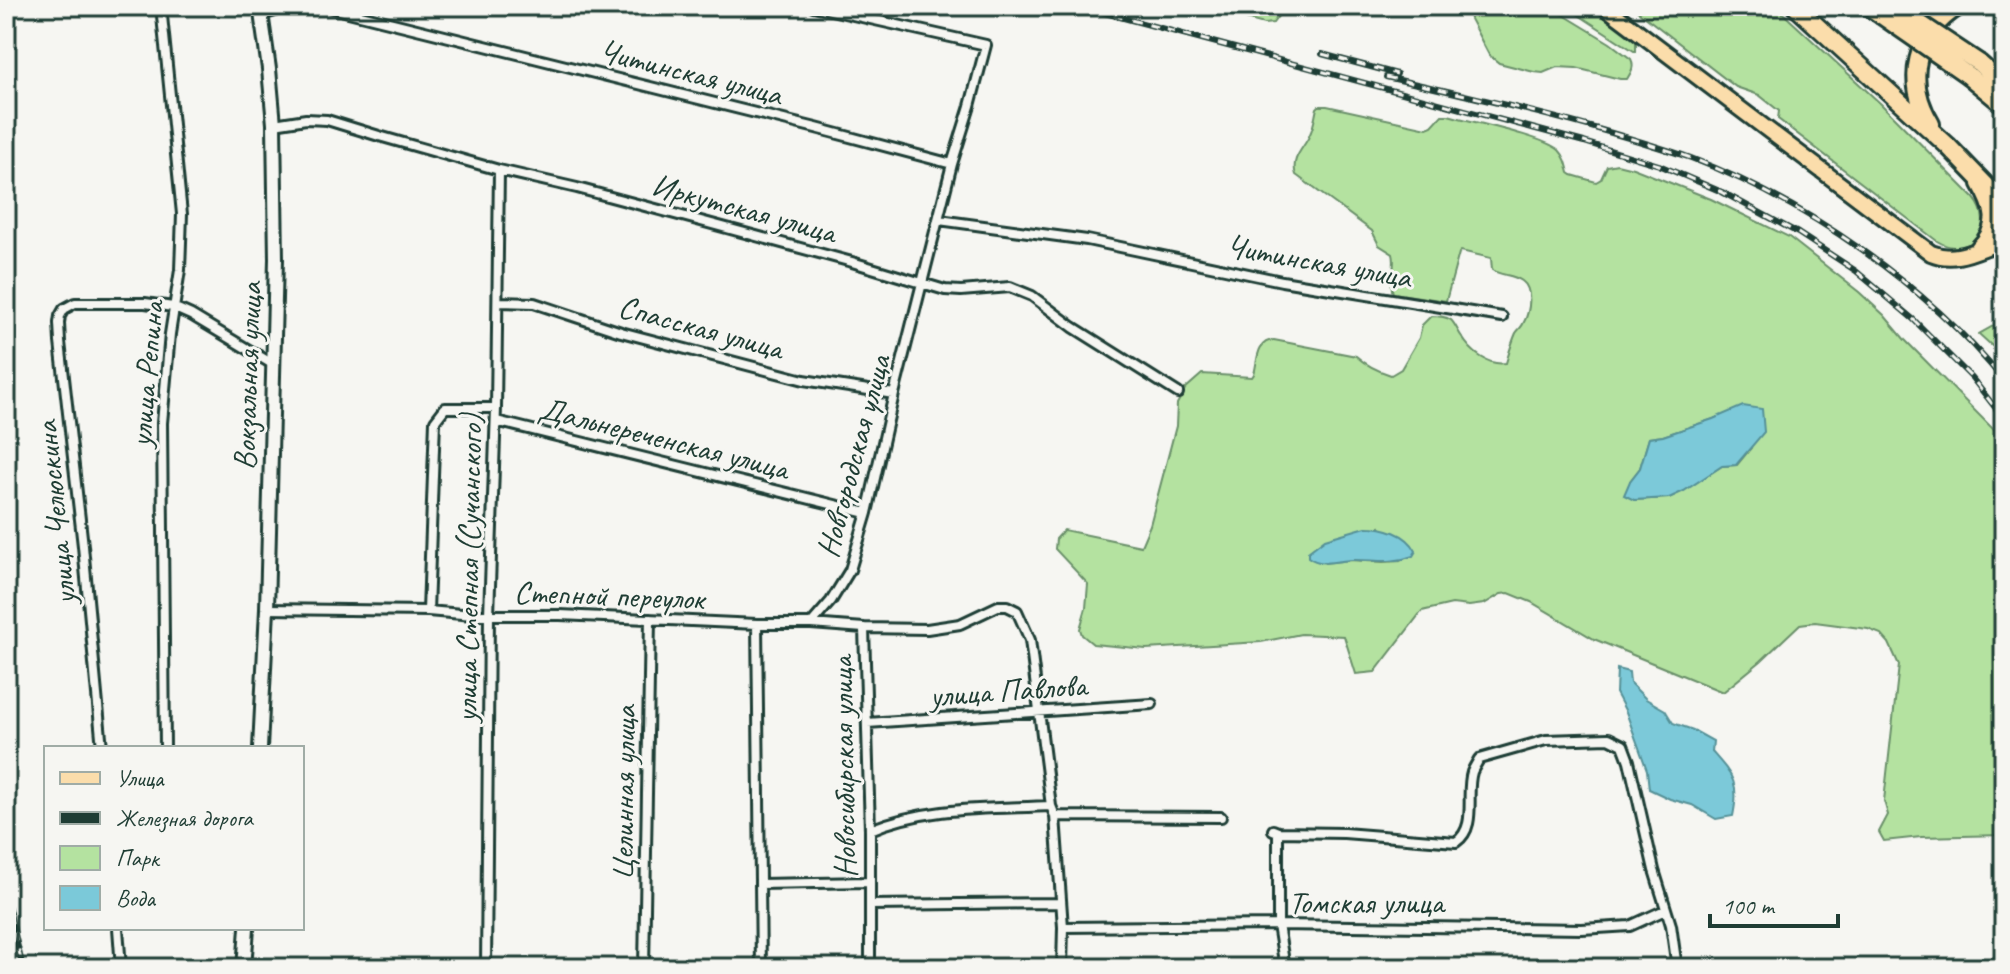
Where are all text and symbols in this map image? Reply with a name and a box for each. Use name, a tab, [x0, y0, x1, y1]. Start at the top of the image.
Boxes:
street label: Читинская улица	[595, 30, 788, 115]
street label: Иркутская улица	[647, 164, 843, 253]
street label: Читинская улица	[1223, 225, 1416, 298]
street label: Вокзальная улица	[224, 279, 271, 471]
street label: Спасская улица	[614, 286, 790, 370]
street label: улица Репина	[120, 297, 174, 451]
street label: Новгородская улица	[807, 348, 901, 562]
street label: Дальнереченская улица	[535, 388, 796, 490]
street label: улица Степная (Сучанского)	[445, 412, 492, 725]
street label: улица Челюскина	[25, 417, 86, 609]
street label: Степной переулок	[513, 572, 708, 619]
street label: Новосибирская улица	[821, 653, 866, 878]
street label: улица Павлова	[926, 664, 1091, 717]
street label: Целинная улица	[601, 703, 646, 881]
legend	[44, 746, 304, 930]
text: Улица	[116, 763, 165, 793]
text: Железная дорога	[116, 803, 254, 833]
text: Парк	[116, 843, 161, 873]
scale bar	[1710, 878, 1838, 928]
street label: Томская улица	[1288, 882, 1446, 923]
text: Вода	[116, 883, 156, 913]
text: 100 m	[1722, 891, 1776, 921]

